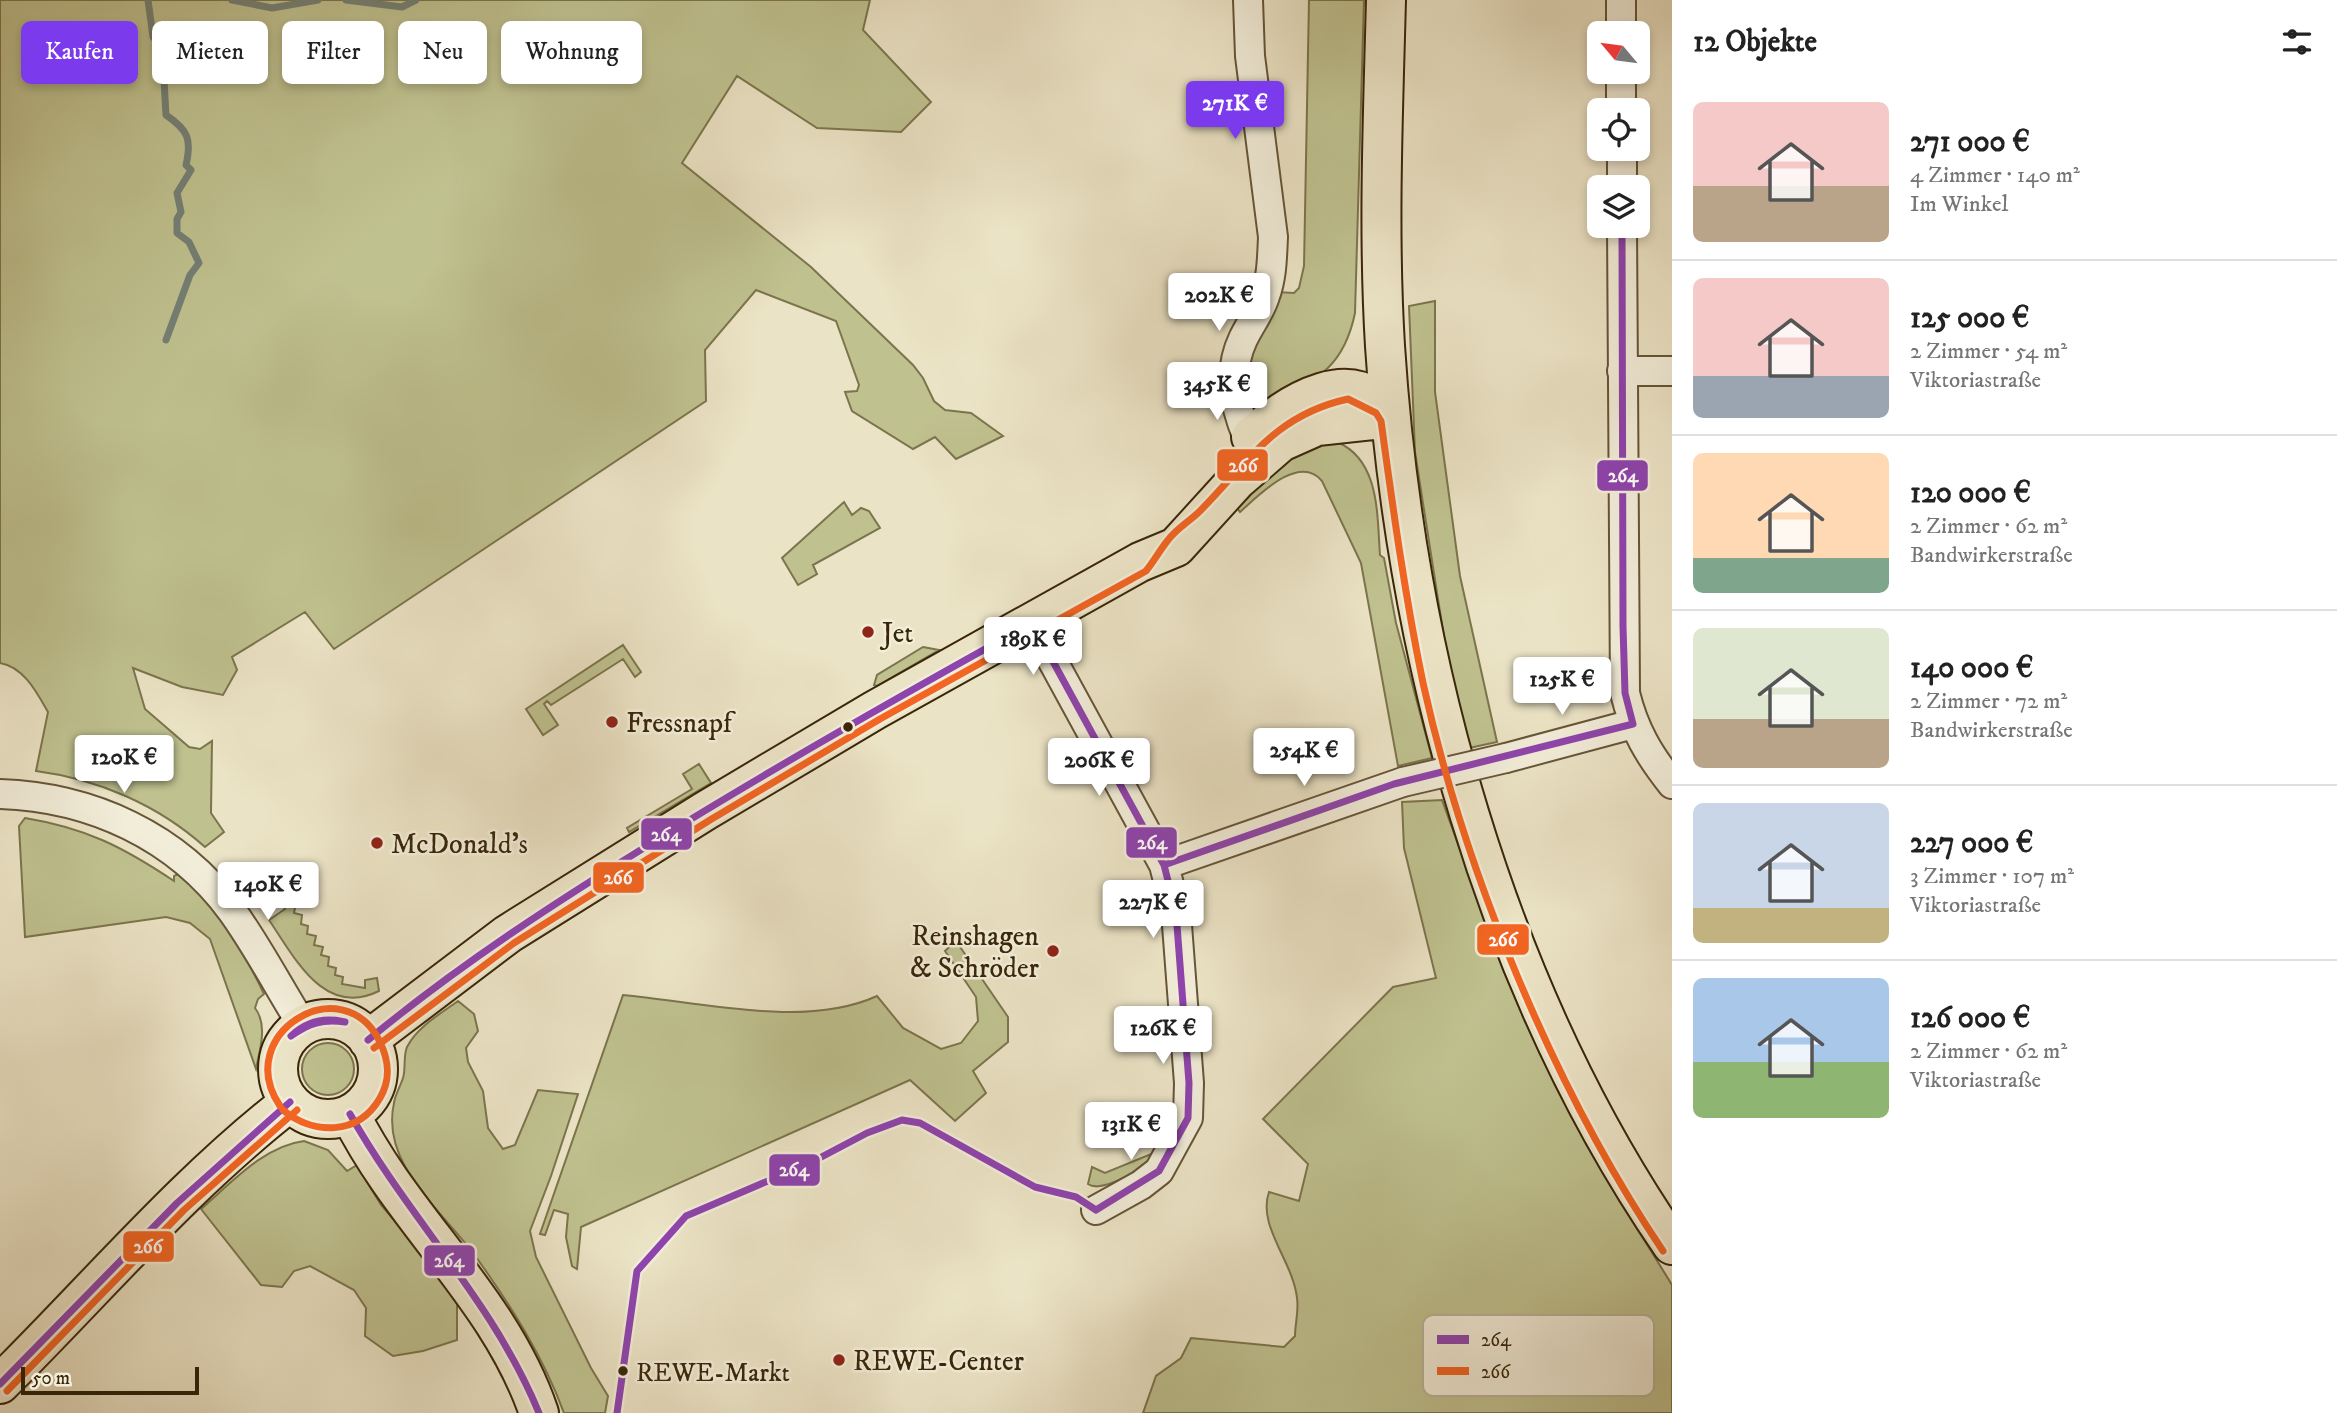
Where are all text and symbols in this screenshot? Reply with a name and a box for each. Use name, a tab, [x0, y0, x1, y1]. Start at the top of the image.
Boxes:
chip: Kaufen	[21, 21, 138, 84]
chip: Mieten	[152, 21, 268, 84]
chip: Filter	[282, 21, 384, 84]
chip: Neu	[398, 21, 487, 84]
chip: Wohnung	[501, 21, 642, 84]
north arrow	[1587, 21, 1650, 84]
map controls	[1587, 21, 1650, 238]
icon: filters	[2278, 23, 2316, 61]
text: 12 Objekte	[1693, 24, 1817, 61]
pin: 271K €	[1178, 82, 1292, 141]
text: 271K €	[1202, 89, 1268, 118]
button: locate	[1587, 98, 1650, 161]
text: 271 000 €	[1910, 124, 2030, 161]
icon: home	[1749, 130, 1833, 214]
text: 4 Zimmer · 140 m²	[1910, 161, 2080, 190]
button: layers	[1587, 175, 1650, 238]
text: Im Winkel	[1910, 190, 2008, 219]
pin: 202K €	[1162, 274, 1276, 333]
text: 202K €	[1184, 281, 1254, 310]
text: 125 000 €	[1910, 300, 2029, 337]
icon: home	[1749, 306, 1833, 390]
text: 2 Zimmer · 54 m²	[1910, 337, 2067, 366]
pin: 345K €	[1160, 362, 1274, 422]
text: Viktoriastraße	[1910, 366, 2041, 395]
text: 345K €	[1183, 370, 1251, 399]
line badge: 266	[1216, 448, 1269, 482]
text: 266	[1228, 455, 1259, 478]
line badge: 264	[1596, 459, 1649, 492]
text: 264	[1608, 465, 1639, 488]
text: 120 000 €	[1910, 475, 2031, 512]
icon: home	[1749, 481, 1833, 565]
text: 2 Zimmer · 62 m²	[1910, 512, 2067, 541]
text: Bandwirkerstraße	[1910, 541, 2073, 570]
place label: Jet	[879, 616, 913, 651]
pin: 189K €	[976, 618, 1090, 677]
marker: Jet	[860, 624, 876, 640]
text: 189K €	[1000, 625, 1066, 654]
text: 140 000 €	[1910, 650, 2033, 687]
icon: home	[1749, 656, 1833, 740]
pin: 125K €	[1505, 658, 1619, 717]
text: 125K €	[1529, 665, 1595, 694]
text: 2 Zimmer · 72 m²	[1910, 687, 2067, 716]
place label: Fressnapf	[626, 706, 736, 741]
marker: Fressnapf	[604, 714, 620, 730]
text: Bandwirkerstraße	[1910, 716, 2073, 745]
unlabelled marker	[841, 720, 855, 734]
pin: 254K €	[1247, 728, 1361, 788]
pin: 120K €	[67, 736, 181, 795]
text: 254K €	[1269, 736, 1339, 765]
pin: 206K €	[1042, 738, 1156, 798]
text: 120K €	[91, 743, 157, 772]
text: 206K €	[1064, 746, 1134, 775]
line badge: 264	[640, 817, 693, 851]
text: 264	[651, 824, 682, 847]
text: 227 000 €	[1910, 825, 2033, 862]
line badge: 264	[1125, 826, 1178, 859]
place label: McDonald's	[391, 827, 528, 862]
icon: home	[1749, 831, 1833, 915]
text: 264	[1137, 832, 1168, 855]
marker: McDonald's	[369, 835, 385, 851]
line badge: 266	[592, 861, 645, 894]
pin: 140K €	[211, 862, 325, 922]
text: 3 Zimmer · 107 m²	[1910, 862, 2074, 891]
text: 266	[603, 867, 634, 890]
text: 140K €	[234, 870, 302, 899]
pin: 227K €	[1096, 880, 1210, 940]
text: 227K €	[1119, 888, 1187, 917]
text: Viktoriastraße	[1910, 891, 2041, 920]
place label: Reinshagen & Schröder	[910, 919, 1040, 986]
line badge: 266	[1476, 923, 1530, 956]
text: 266	[1488, 929, 1519, 952]
marker: Reinshagen & Schröder	[1045, 943, 1061, 959]
text: 126 000 €	[1910, 1000, 2030, 1037]
pin: 126K €	[1106, 1006, 1220, 1066]
icon: home	[1749, 1006, 1833, 1090]
text: 126K €	[1130, 1014, 1196, 1043]
text: 2 Zimmer · 62 m²	[1910, 1037, 2067, 1066]
text: Viktoriastraße	[1910, 1066, 2041, 1095]
pin: 131K €	[1074, 1102, 1188, 1162]
text: 131K €	[1101, 1110, 1161, 1139]
line badge: 264	[768, 1153, 821, 1187]
text: 264	[779, 1159, 810, 1182]
line badge: 266	[122, 1230, 175, 1263]
text: 266	[133, 1236, 164, 1259]
line badge: 264	[423, 1244, 476, 1277]
text: 264	[434, 1250, 465, 1273]
legend	[1423, 1315, 1654, 1396]
text: 264	[1481, 1329, 1512, 1352]
place label: REWE-Center	[853, 1344, 1025, 1379]
marker: REWE-Center	[831, 1352, 847, 1368]
place label: REWE-Markt	[636, 1357, 790, 1390]
text: 266	[1481, 1361, 1511, 1384]
scale bar	[21, 1364, 200, 1396]
marker: REWE-Markt	[616, 1364, 630, 1378]
text: 50 m	[32, 1367, 70, 1390]

